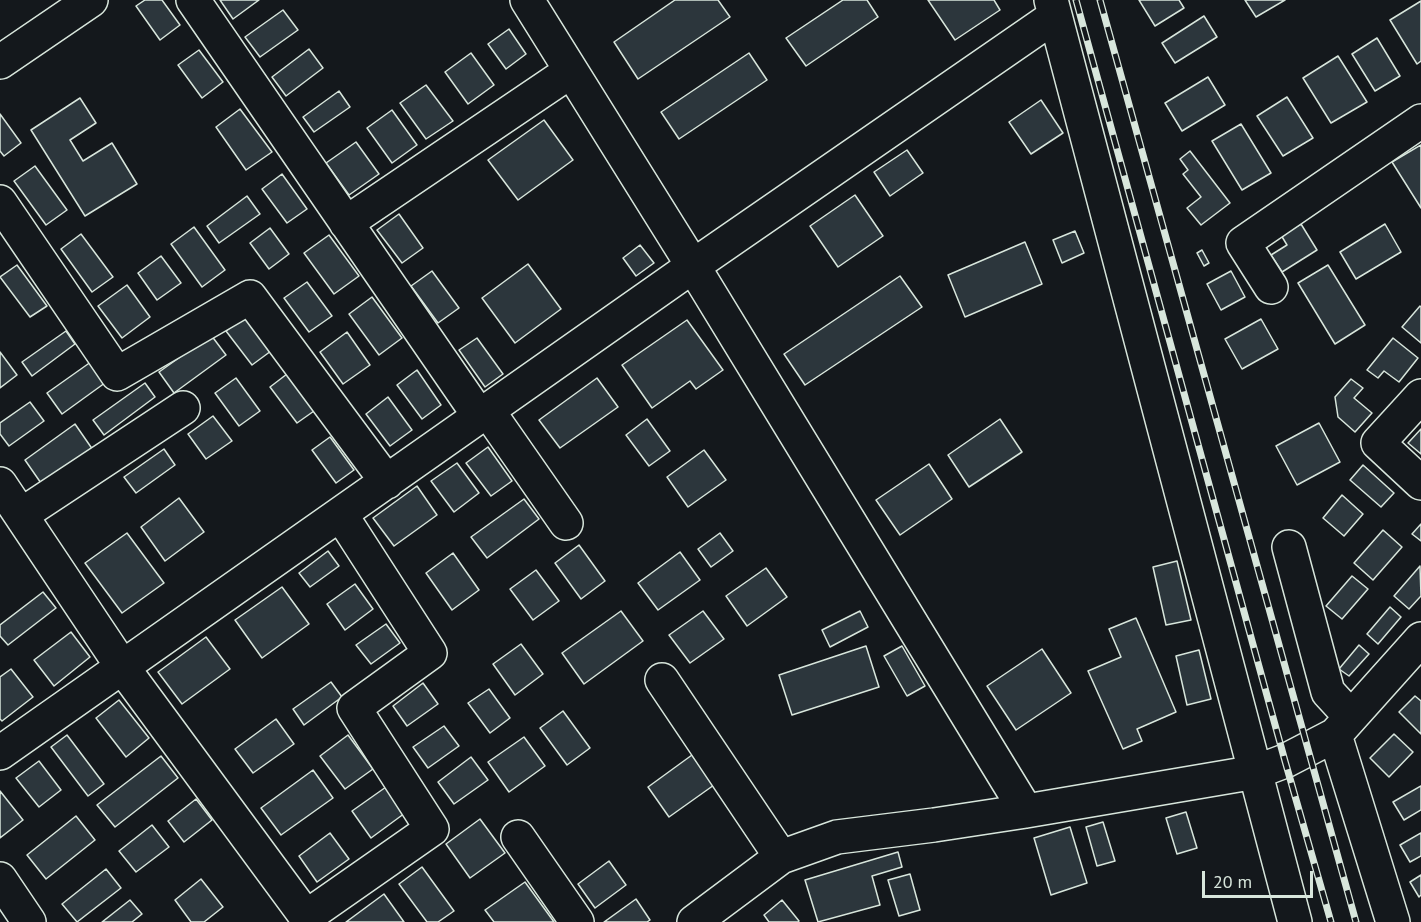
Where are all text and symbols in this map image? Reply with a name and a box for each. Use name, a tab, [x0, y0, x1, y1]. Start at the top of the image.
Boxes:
scale bar	[1205, 859, 1316, 897]
text: 20 m	[1213, 870, 1252, 893]

